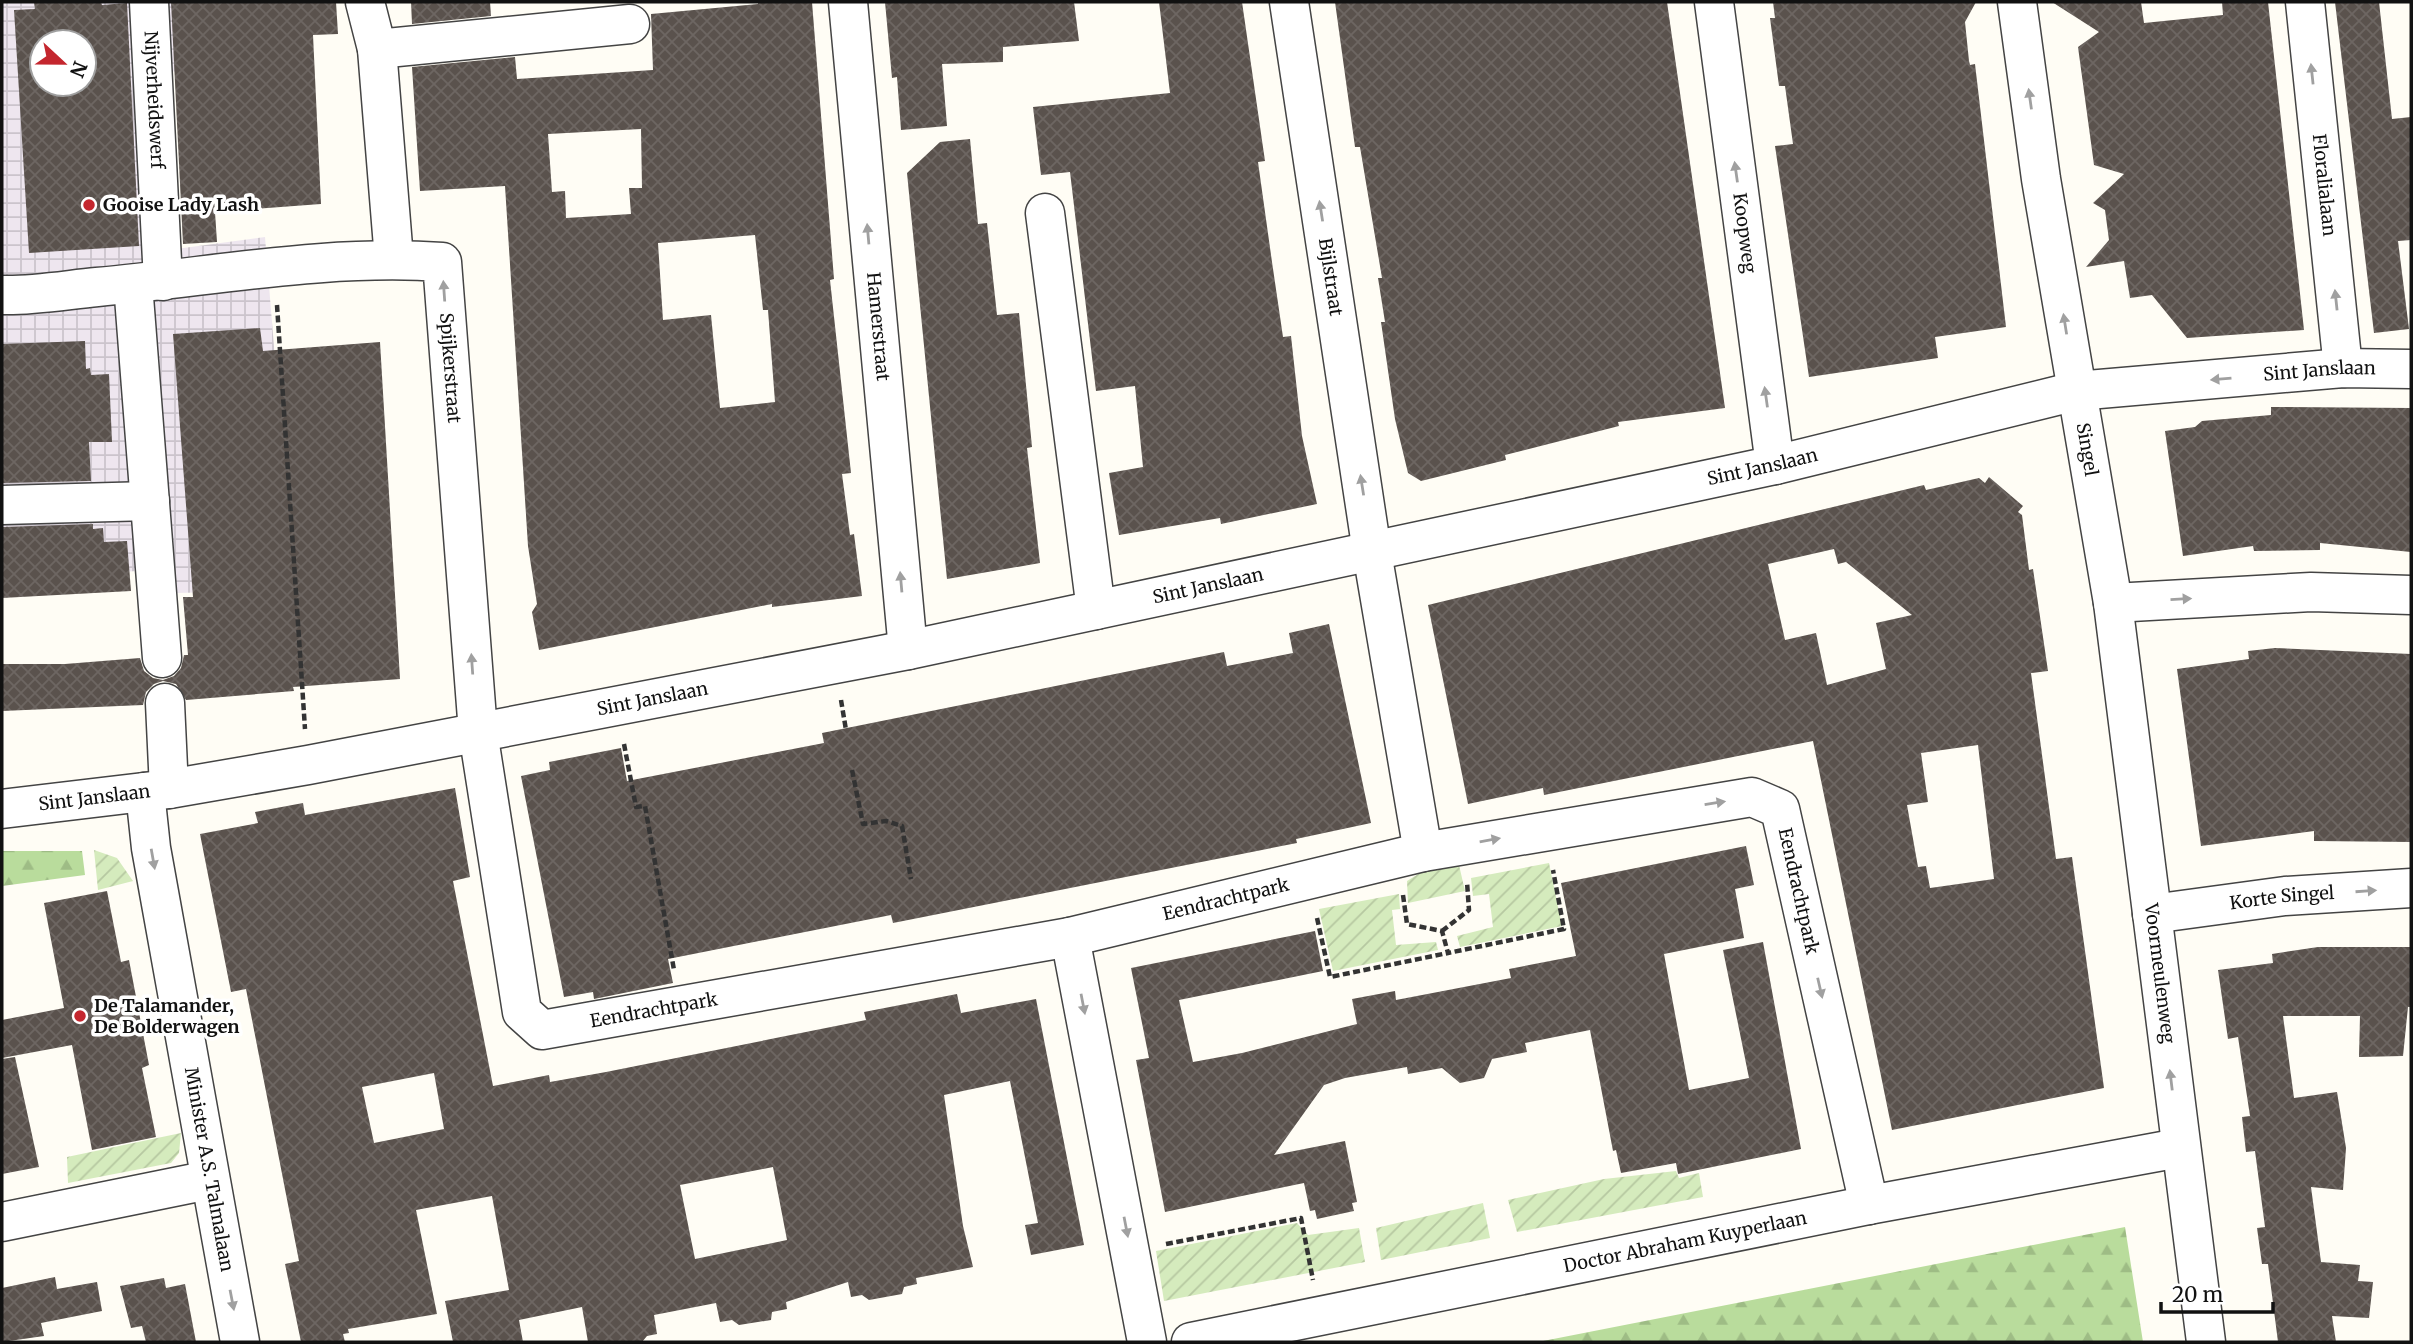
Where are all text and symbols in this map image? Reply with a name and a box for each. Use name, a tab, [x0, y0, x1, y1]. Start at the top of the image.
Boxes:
north arrow	[28, 28, 98, 98]
street label: Nijverheidswerf	[139, 30, 169, 171]
text: N	[65, 58, 93, 81]
one-way arrow	[2306, 62, 2317, 84]
one-way arrow	[2024, 88, 2035, 110]
street label: Floralialaan	[2308, 133, 2341, 237]
one-way arrow	[1731, 161, 1742, 183]
street label: Koopweg	[1728, 191, 1762, 275]
place label: Gooise Lady Lash	[103, 193, 259, 216]
marker: Gooise Lady Lash	[81, 197, 97, 213]
one-way arrow	[1315, 200, 1326, 222]
one-way arrow	[863, 223, 874, 245]
street label: Bijlstraat	[1314, 236, 1348, 317]
street label: Hamerstraat	[862, 271, 895, 382]
one-way arrow	[438, 279, 449, 301]
one-way arrow	[2330, 289, 2341, 311]
street label: Spijkerstraat	[435, 312, 466, 424]
one-way arrow	[2059, 313, 2070, 335]
street label: Sint Janslaan	[2262, 356, 2376, 386]
one-way arrow	[2210, 373, 2232, 384]
one-way arrow	[1761, 386, 1772, 408]
street label: Singel	[2072, 421, 2103, 478]
street label: Sint Janslaan	[1705, 443, 1820, 490]
one-way arrow	[1356, 474, 1367, 496]
street label: Sint Janslaan	[1151, 562, 1265, 608]
one-way arrow	[896, 571, 907, 593]
one-way arrow	[2170, 593, 2192, 604]
one-way arrow	[467, 653, 478, 675]
street label: Sint Janslaan	[595, 677, 710, 720]
street label: Sint Janslaan	[37, 779, 152, 816]
one-way arrow	[1704, 797, 1726, 808]
street label: Eendrachtpark	[1774, 826, 1824, 957]
one-way arrow	[1479, 834, 1501, 845]
one-way arrow	[148, 848, 159, 870]
street label: Eendrachtpark	[1160, 873, 1292, 925]
street label: Korte Singel	[2228, 881, 2335, 914]
one-way arrow	[2355, 885, 2377, 896]
street label: Voormeulenweg	[2140, 901, 2180, 1045]
one-way arrow	[1815, 977, 1826, 999]
street label: Eendrachtpark	[588, 987, 720, 1032]
one-way arrow	[1078, 993, 1089, 1015]
place label: De Talamander, De Bolderwagen	[94, 994, 240, 1038]
marker: De Talamander, De Bolderwagen	[72, 1008, 88, 1024]
street label: Minister A.S. Talmalaan	[180, 1065, 239, 1273]
one-way arrow	[2166, 1069, 2177, 1091]
street label: Doctor Abraham Kuyperlaan	[1561, 1206, 1809, 1277]
one-way arrow	[1120, 1216, 1131, 1238]
scale bar	[2161, 1270, 2273, 1314]
text: 20 m	[2172, 1281, 2224, 1308]
one-way arrow	[227, 1289, 238, 1311]

